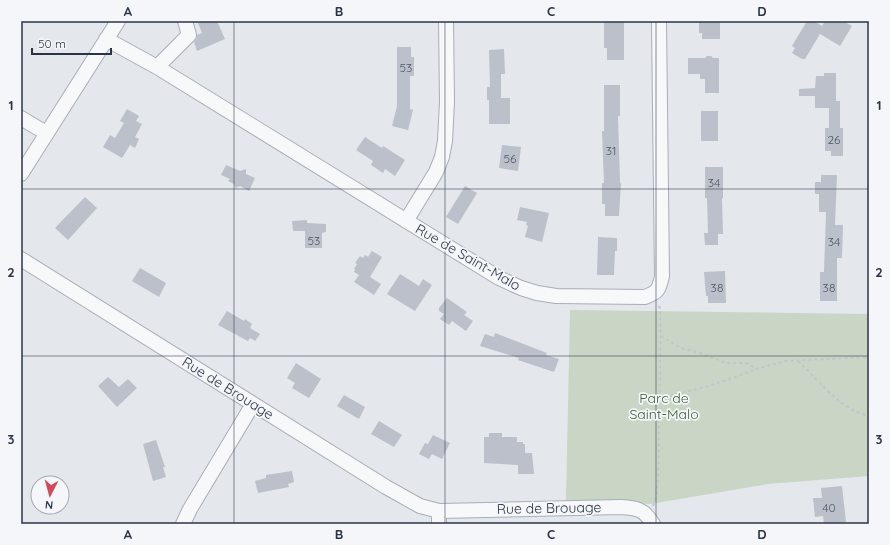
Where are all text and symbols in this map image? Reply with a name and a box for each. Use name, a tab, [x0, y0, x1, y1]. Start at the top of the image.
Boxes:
text: A	[124, 3, 133, 19]
text: B	[335, 3, 343, 19]
text: C	[547, 3, 555, 19]
text: D	[757, 3, 767, 19]
scale bar	[32, 30, 111, 56]
text: 50 m	[38, 36, 66, 51]
house number: 53	[400, 60, 412, 75]
text: 1	[8, 97, 14, 113]
text: 1	[876, 97, 882, 113]
house number: 26	[827, 132, 841, 147]
house number: 31	[606, 143, 616, 158]
house number: 56	[504, 151, 517, 166]
house number: 34	[708, 175, 720, 190]
street label: Rue de Saint-Malo	[412, 220, 524, 294]
house number: 53	[308, 233, 320, 248]
house number: 34	[828, 234, 840, 249]
text: 2	[7, 264, 15, 280]
text: 2	[875, 264, 883, 280]
house number: 38	[711, 280, 723, 295]
house number: 38	[823, 280, 835, 295]
street label: Rue de Brouage	[179, 353, 277, 423]
park label: Parc de Saint-Malo	[629, 389, 699, 423]
text: 3	[8, 431, 15, 447]
text: 3	[876, 431, 883, 447]
north arrow	[30, 475, 70, 515]
text: N	[44, 498, 54, 512]
street label: Rue de Brouage	[497, 498, 602, 518]
house number: 40	[822, 500, 836, 515]
text: A	[124, 526, 133, 542]
text: B	[335, 526, 343, 542]
text: C	[547, 526, 555, 542]
text: D	[757, 526, 767, 542]

